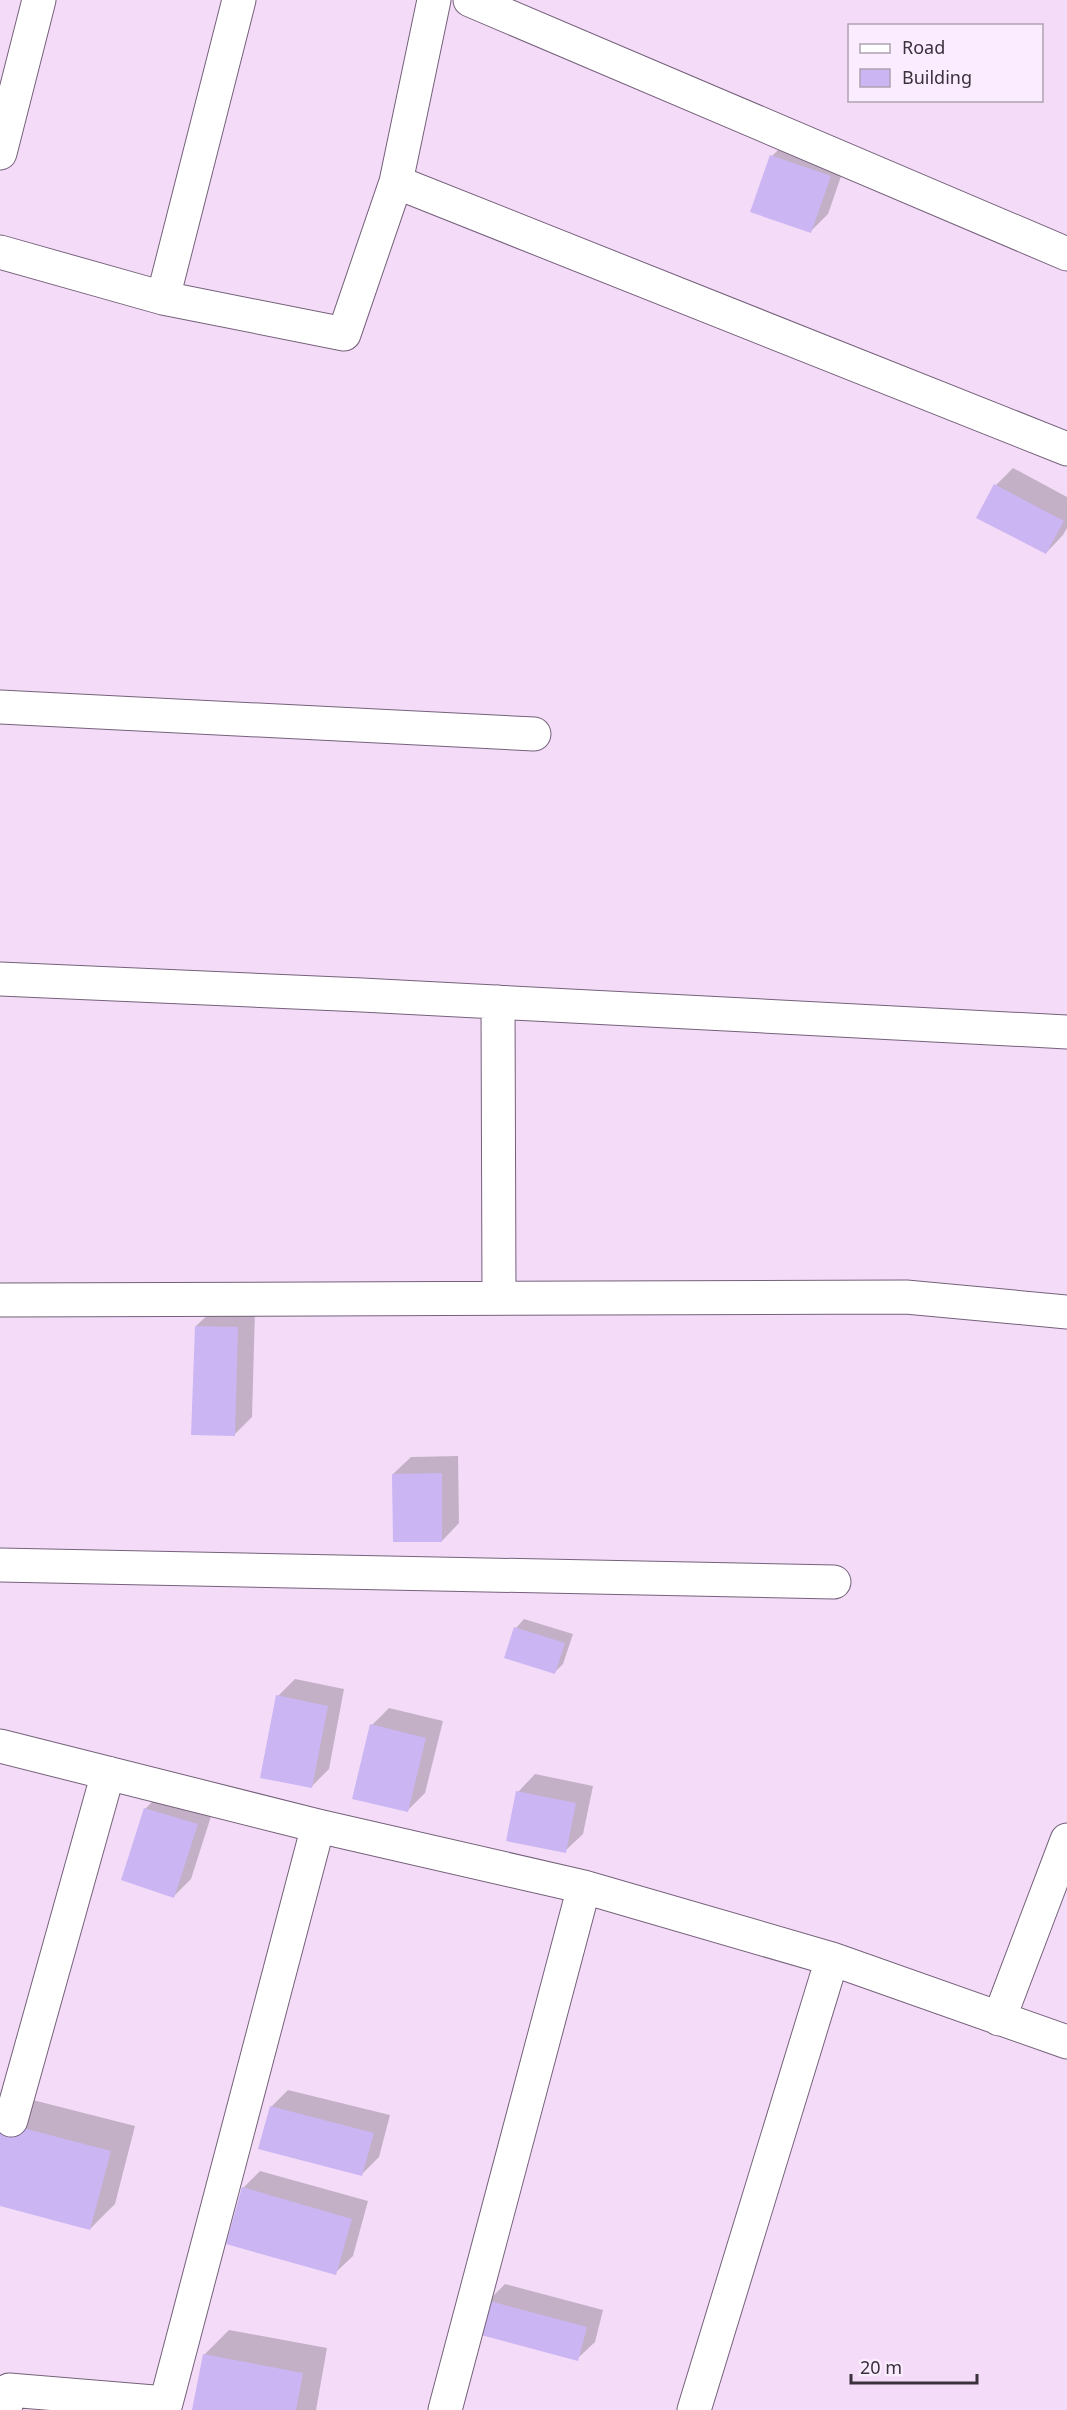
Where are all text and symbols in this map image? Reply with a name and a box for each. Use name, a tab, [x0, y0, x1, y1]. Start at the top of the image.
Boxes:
legend	[848, 24, 1043, 102]
text: Road	[902, 35, 945, 59]
text: Building	[902, 65, 972, 89]
scale bar	[851, 2347, 977, 2385]
text: 20 m	[860, 2355, 902, 2379]

